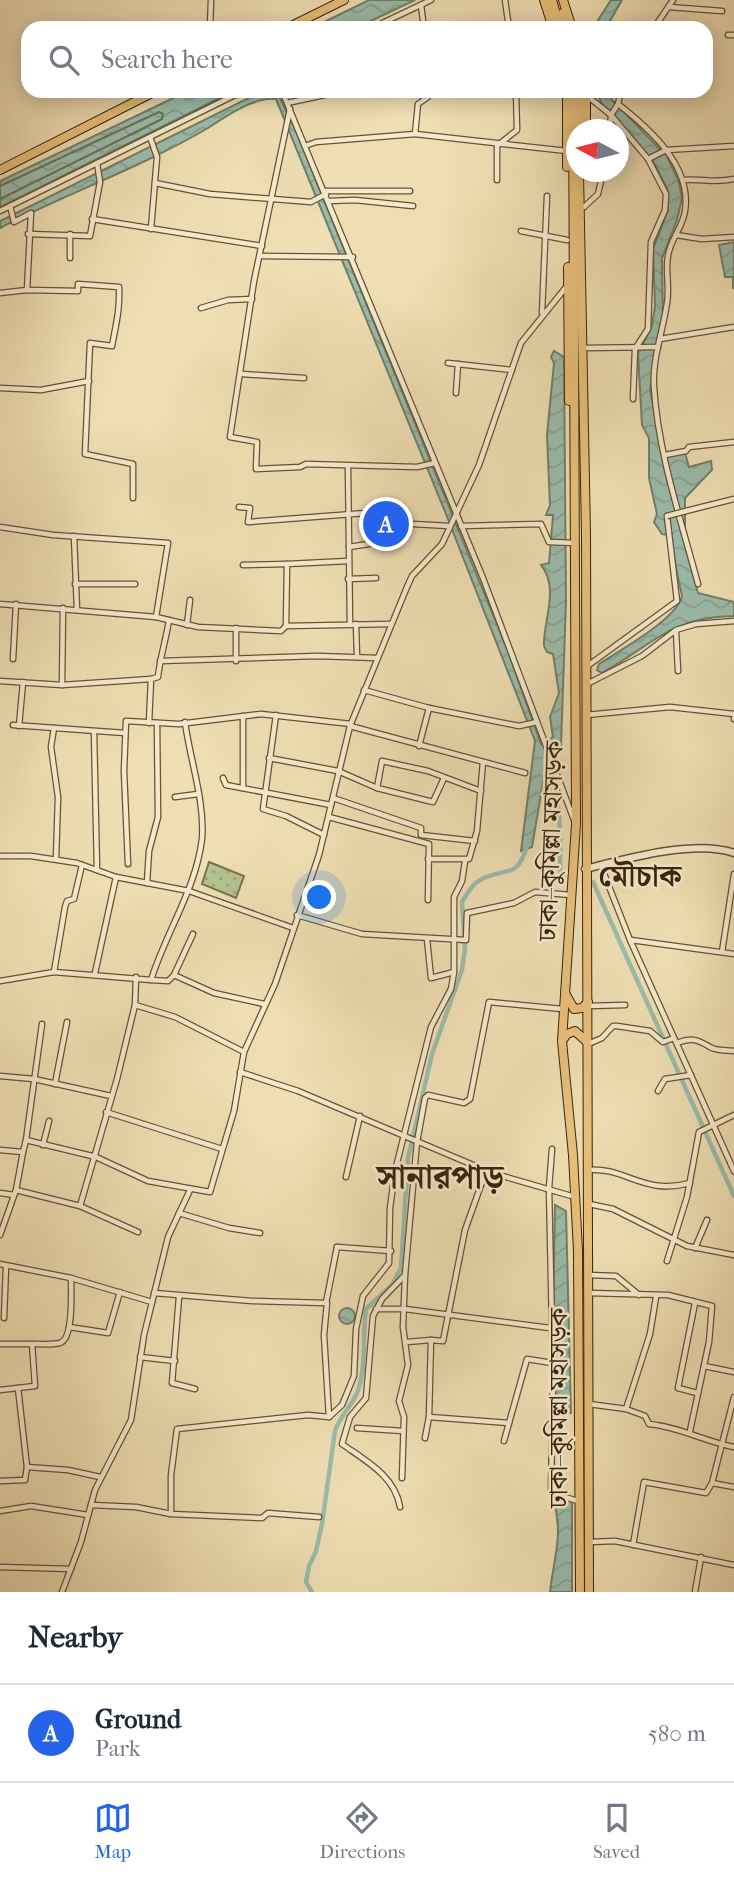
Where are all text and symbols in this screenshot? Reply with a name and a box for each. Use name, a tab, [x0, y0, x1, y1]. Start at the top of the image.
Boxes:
search box	[21, 21, 713, 98]
icon: search	[45, 41, 83, 79]
text: Search here	[101, 44, 233, 75]
north arrow	[566, 119, 629, 182]
pin: A	[363, 498, 409, 550]
street label: ঢাকা–কুমিল্লা মহাসড়ক	[532, 739, 570, 943]
district label: মৌচাক	[598, 857, 683, 894]
your location	[302, 880, 336, 914]
district label: সানারপাড়	[374, 1158, 506, 1197]
street label: ঢাকা–কুমিল্লা মহাসড়ক	[543, 1306, 574, 1509]
text: Nearby	[28, 1620, 123, 1655]
text: Ground	[95, 1704, 181, 1735]
text: A	[44, 1720, 58, 1747]
text: 580 m	[648, 1720, 706, 1747]
text: Park	[95, 1735, 141, 1762]
tab: Map	[94, 1799, 132, 1863]
tab: Directions	[320, 1799, 405, 1863]
tab: Saved	[593, 1799, 640, 1863]

